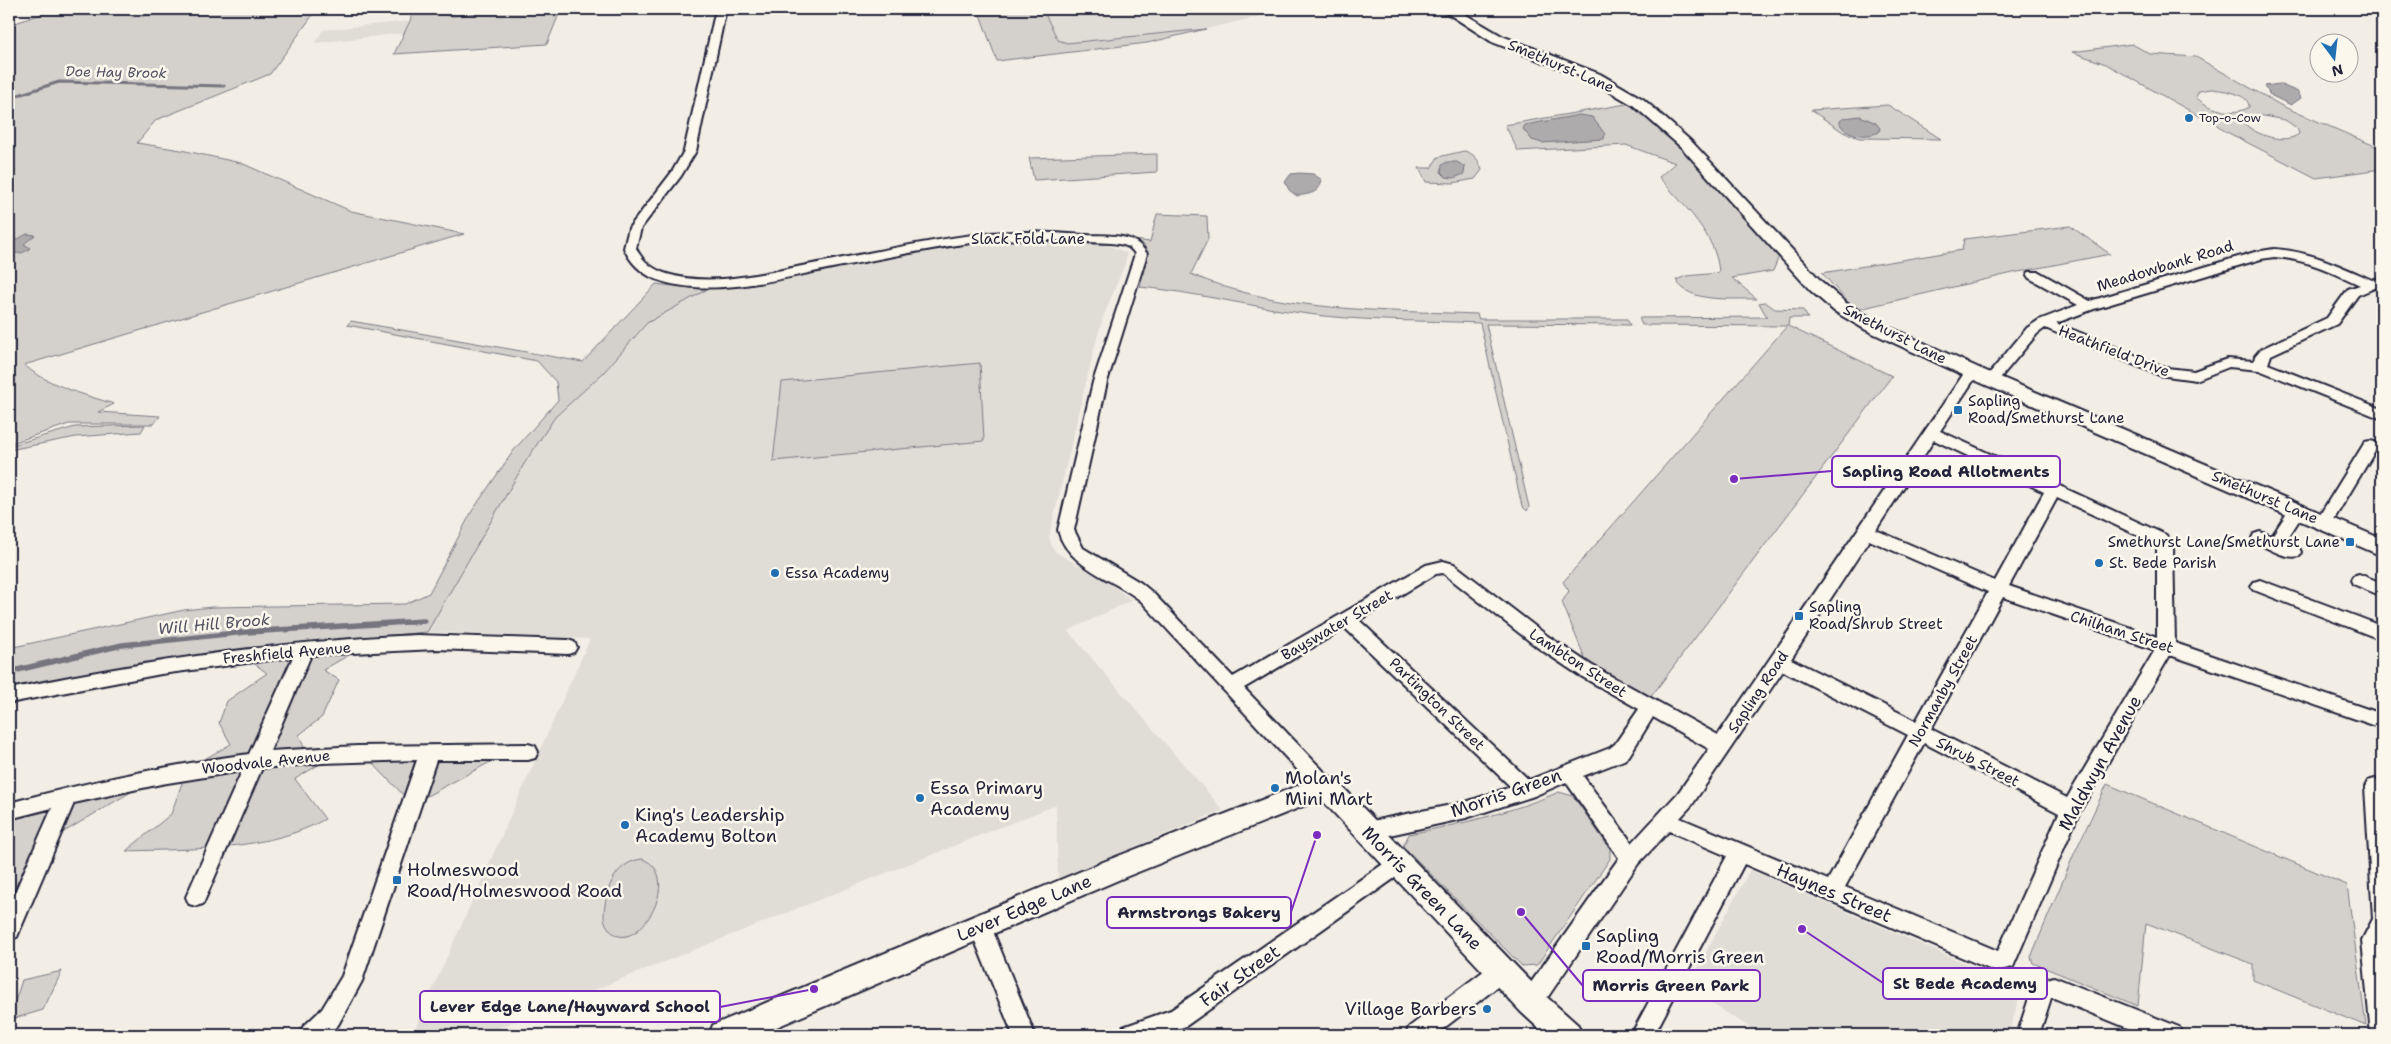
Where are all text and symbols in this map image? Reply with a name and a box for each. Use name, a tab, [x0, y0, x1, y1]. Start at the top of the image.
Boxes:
north arrow	[2308, 32, 2358, 82]
street label: Smethurst Lane	[1505, 35, 1617, 97]
text: N	[2330, 60, 2345, 81]
water label: Doe Hay Brook	[65, 62, 167, 82]
place label: Top-o-Cow	[2199, 110, 2262, 126]
marker: Top-o-Cow	[2183, 112, 2195, 124]
street label: Slack Fold Lane	[971, 229, 1085, 249]
street label: Meadowbank Road	[2094, 236, 2236, 296]
street label: Smethurst Lane	[1840, 299, 1950, 369]
street label: Heathfield Drive	[2055, 321, 2173, 381]
place label: Sapling Road/Smethurst Lane	[1968, 391, 2125, 428]
marker: Sapling Road/Smethurst Lane	[1952, 404, 1964, 416]
callout: Sapling Road Allotments	[1832, 456, 2060, 487]
text: Sapling Road Allotments	[1842, 461, 2050, 482]
street label: Smethurst Lane	[2209, 466, 2321, 528]
place label: Smethurst Lane/Smethurst Lane	[2108, 532, 2340, 552]
marker: Smethurst Lane/Smethurst Lane	[2344, 536, 2356, 548]
place label: St. Bede Parish	[2109, 553, 2217, 573]
marker: St. Bede Parish	[2093, 557, 2105, 569]
place label: Essa Academy	[785, 563, 889, 583]
marker: Essa Academy	[769, 567, 781, 579]
street label: Bayswater Street	[1277, 585, 1397, 665]
place label: Sapling Road/Shrub Street	[1809, 597, 1943, 634]
street label: Chilham Street	[2068, 606, 2176, 658]
water label: Will Hill Brook	[157, 609, 271, 639]
marker: Sapling Road/Shrub Street	[1793, 610, 1805, 622]
street label: Lambton Street	[1525, 624, 1631, 702]
street label: Normanby Street	[1904, 632, 1982, 750]
street label: Freshfield Avenue	[222, 637, 352, 669]
street label: Sapling Road	[1723, 646, 1793, 737]
street label: Partington Street	[1385, 653, 1489, 755]
street label: Maldwyn Avenue	[2053, 691, 2147, 835]
street label: Shrub Street	[1933, 733, 2023, 791]
street label: Woodvale Avenue	[201, 745, 331, 779]
street label: Morris Green	[1447, 763, 1565, 823]
place label: Molan's Mini Mart	[1285, 766, 1373, 811]
place label: Essa Primary Academy	[930, 776, 1043, 821]
marker: Molan's Mini Mart	[1269, 782, 1281, 794]
marker: Essa Primary Academy	[914, 792, 926, 804]
place label: King's Leadership Academy Bolton	[635, 803, 785, 848]
marker: King's Leadership Academy Bolton	[619, 819, 631, 831]
street label: Morris Green Lane	[1356, 821, 1488, 955]
place label: Holmeswood Road/Holmeswood Road	[407, 858, 622, 903]
street label: Haynes Street	[1773, 858, 1895, 928]
street label: Lever Edge Lane	[953, 869, 1095, 947]
marker: Holmeswood Road/Holmeswood Road	[391, 874, 403, 886]
callout: Armstrongs Bakery	[1107, 897, 1291, 928]
text: Armstrongs Bakery	[1117, 902, 1281, 923]
place label: Sapling Road/Morris Green	[1596, 924, 1764, 969]
street label: Fair Street	[1195, 940, 1285, 1012]
marker: Sapling Road/Morris Green	[1580, 940, 1592, 952]
callout: St Bede Academy	[1883, 968, 2047, 999]
callout: Morris Green Park	[1583, 970, 1760, 1001]
text: St Bede Academy	[1893, 973, 2037, 994]
text: Morris Green Park	[1592, 975, 1750, 996]
callout: Lever Edge Lane/Hayward School	[420, 991, 720, 1022]
text: Lever Edge Lane/Hayward School	[430, 996, 710, 1017]
place label: Village Barbers	[1344, 997, 1477, 1021]
marker: Village Barbers	[1481, 1003, 1493, 1015]

